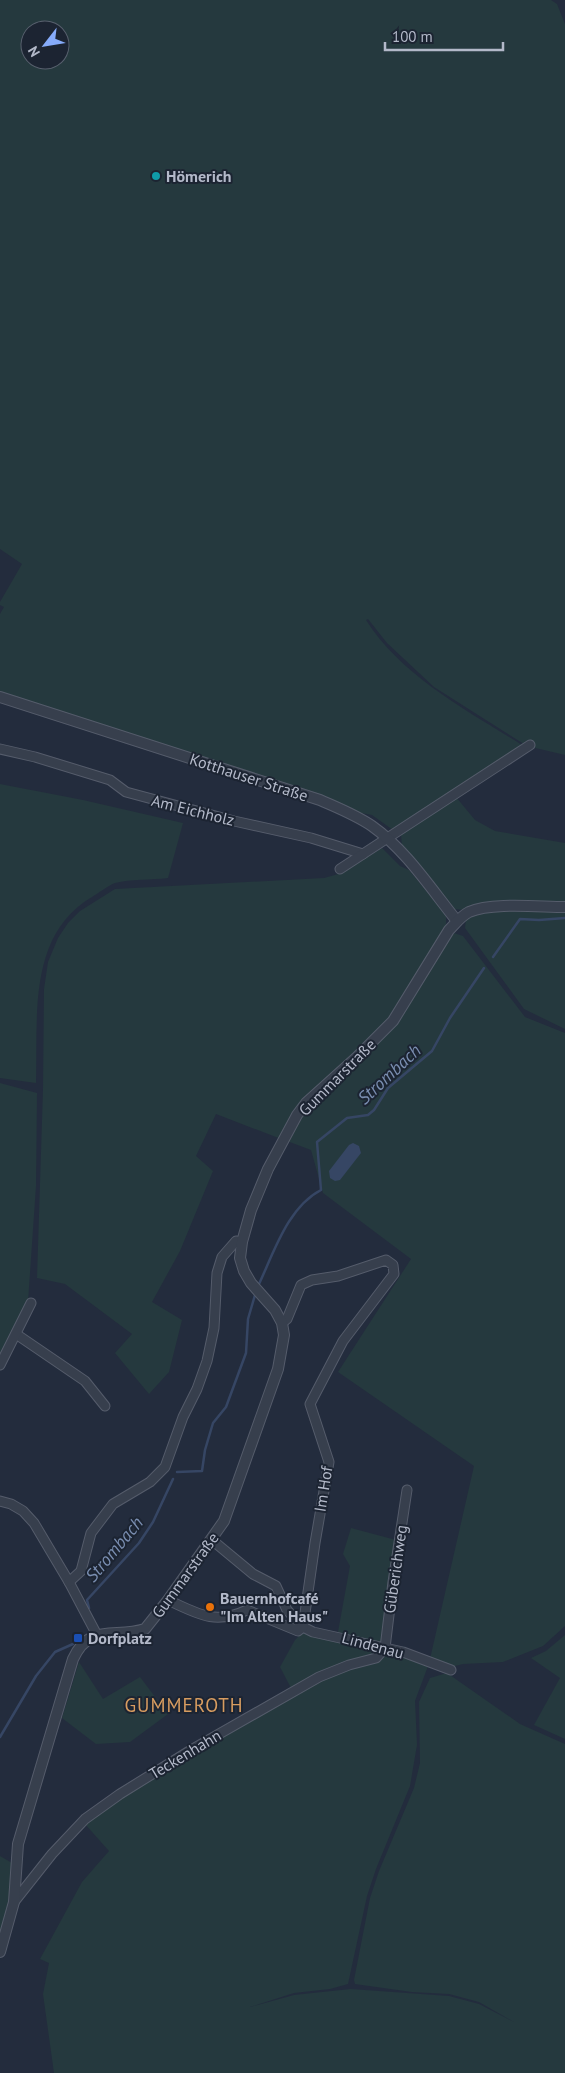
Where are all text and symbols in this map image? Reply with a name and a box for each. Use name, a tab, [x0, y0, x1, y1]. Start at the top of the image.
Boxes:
north arrow	[20, 20, 70, 70]
scale bar	[385, 20, 502, 52]
text: 100 m	[392, 27, 433, 46]
text: N	[24, 43, 44, 60]
place label: Hömerich	[166, 166, 232, 186]
marker: Hömerich	[150, 170, 162, 182]
street label: Kotthauser Straße	[187, 748, 311, 806]
street label: Am Eichholz	[150, 790, 236, 830]
street label: Gummarstraße	[294, 1034, 380, 1120]
water label: Strombach	[352, 1039, 426, 1109]
street label: Im Hof	[310, 1464, 337, 1513]
water label: Strombach	[80, 1512, 148, 1586]
street label: Güberichweg	[379, 1524, 411, 1614]
street label: Gummarstraße	[147, 1528, 223, 1622]
place label: Bauernhofcafé "Im Alten Haus"	[220, 1588, 328, 1626]
marker: Bauernhofcafé "Im Alten Haus"	[204, 1601, 216, 1613]
street label: Lindenau	[340, 1627, 406, 1663]
place label: Dorfplatz	[88, 1628, 152, 1648]
marker: Dorfplatz	[72, 1632, 84, 1644]
district label: GUMMEROTH	[124, 1693, 244, 1717]
street label: Teckenhahn	[145, 1725, 225, 1783]

